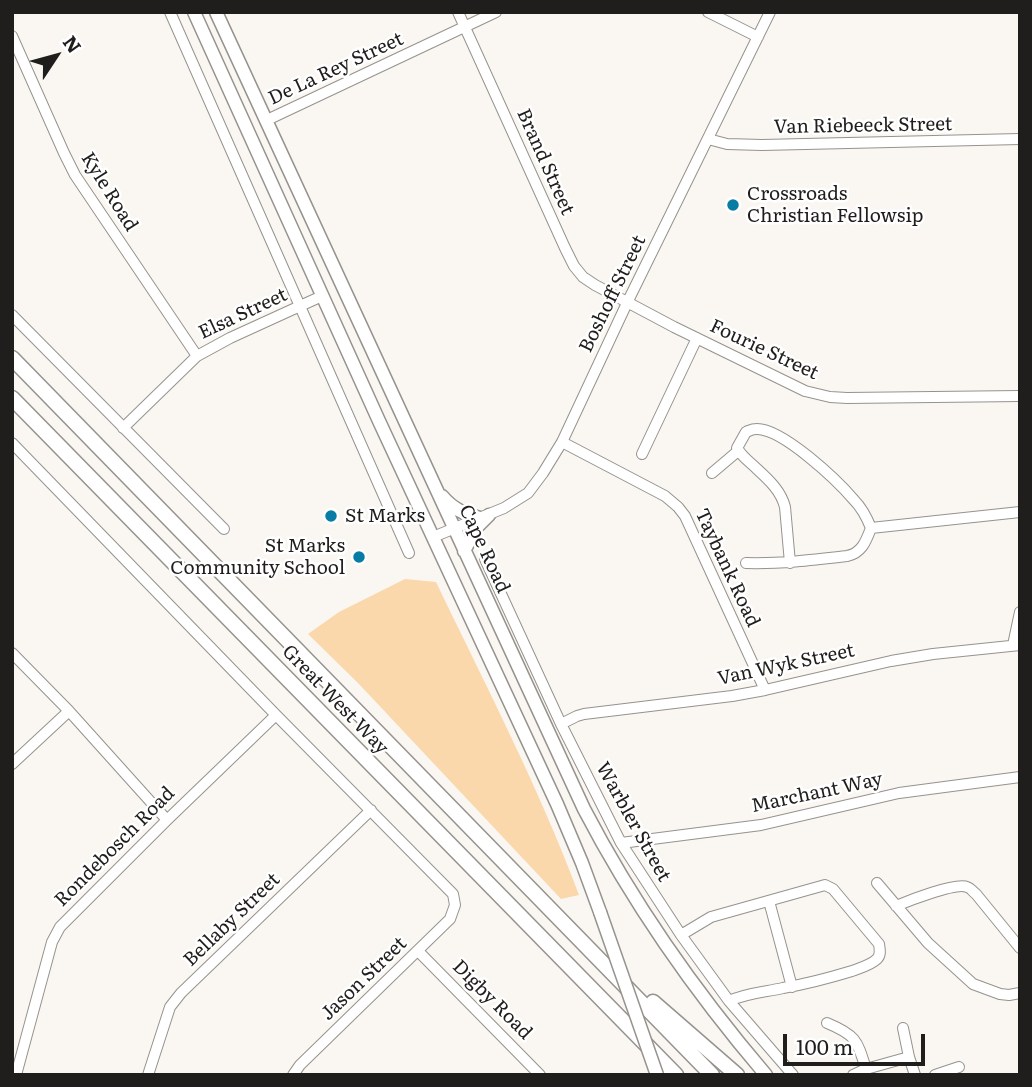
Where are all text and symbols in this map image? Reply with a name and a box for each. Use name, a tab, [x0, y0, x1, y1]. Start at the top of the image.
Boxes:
north arrow	[21, 21, 91, 91]
street label: De La Rey Street	[265, 28, 407, 110]
text: N	[57, 29, 89, 58]
street label: Brand Street	[511, 105, 579, 219]
street label: Van Riebeeck Street	[773, 113, 953, 139]
street label: Kyle Road	[76, 148, 142, 236]
place label: Crossroads Christian Fellowsip	[747, 183, 923, 227]
marker: Crossroads Christian Fellowsip	[725, 197, 741, 213]
street label: Boshoff Street	[575, 232, 651, 356]
street label: Elsa Street	[195, 284, 291, 344]
street label: Fourie Street	[706, 315, 822, 385]
street label: Cape Road	[454, 501, 514, 597]
place label: St Marks	[345, 505, 425, 527]
street label: Taybank Road	[690, 505, 764, 631]
marker: St Marks	[323, 508, 339, 524]
place label: St Marks Community School	[170, 535, 345, 579]
marker: St Marks Community School	[351, 549, 367, 565]
street label: Van Wyk Street	[716, 639, 856, 691]
street label: Great West Way	[277, 641, 393, 759]
street label: Warbler Street	[591, 758, 675, 886]
street label: Marchant Way	[749, 768, 885, 818]
street label: Rondebosch Road	[50, 782, 180, 912]
street label: Bellaby Street	[179, 868, 285, 972]
street label: Jason Street	[316, 933, 412, 1025]
street label: Digby Road	[447, 955, 537, 1045]
scale bar	[787, 1020, 929, 1064]
text: 100 m	[796, 1030, 853, 1061]

